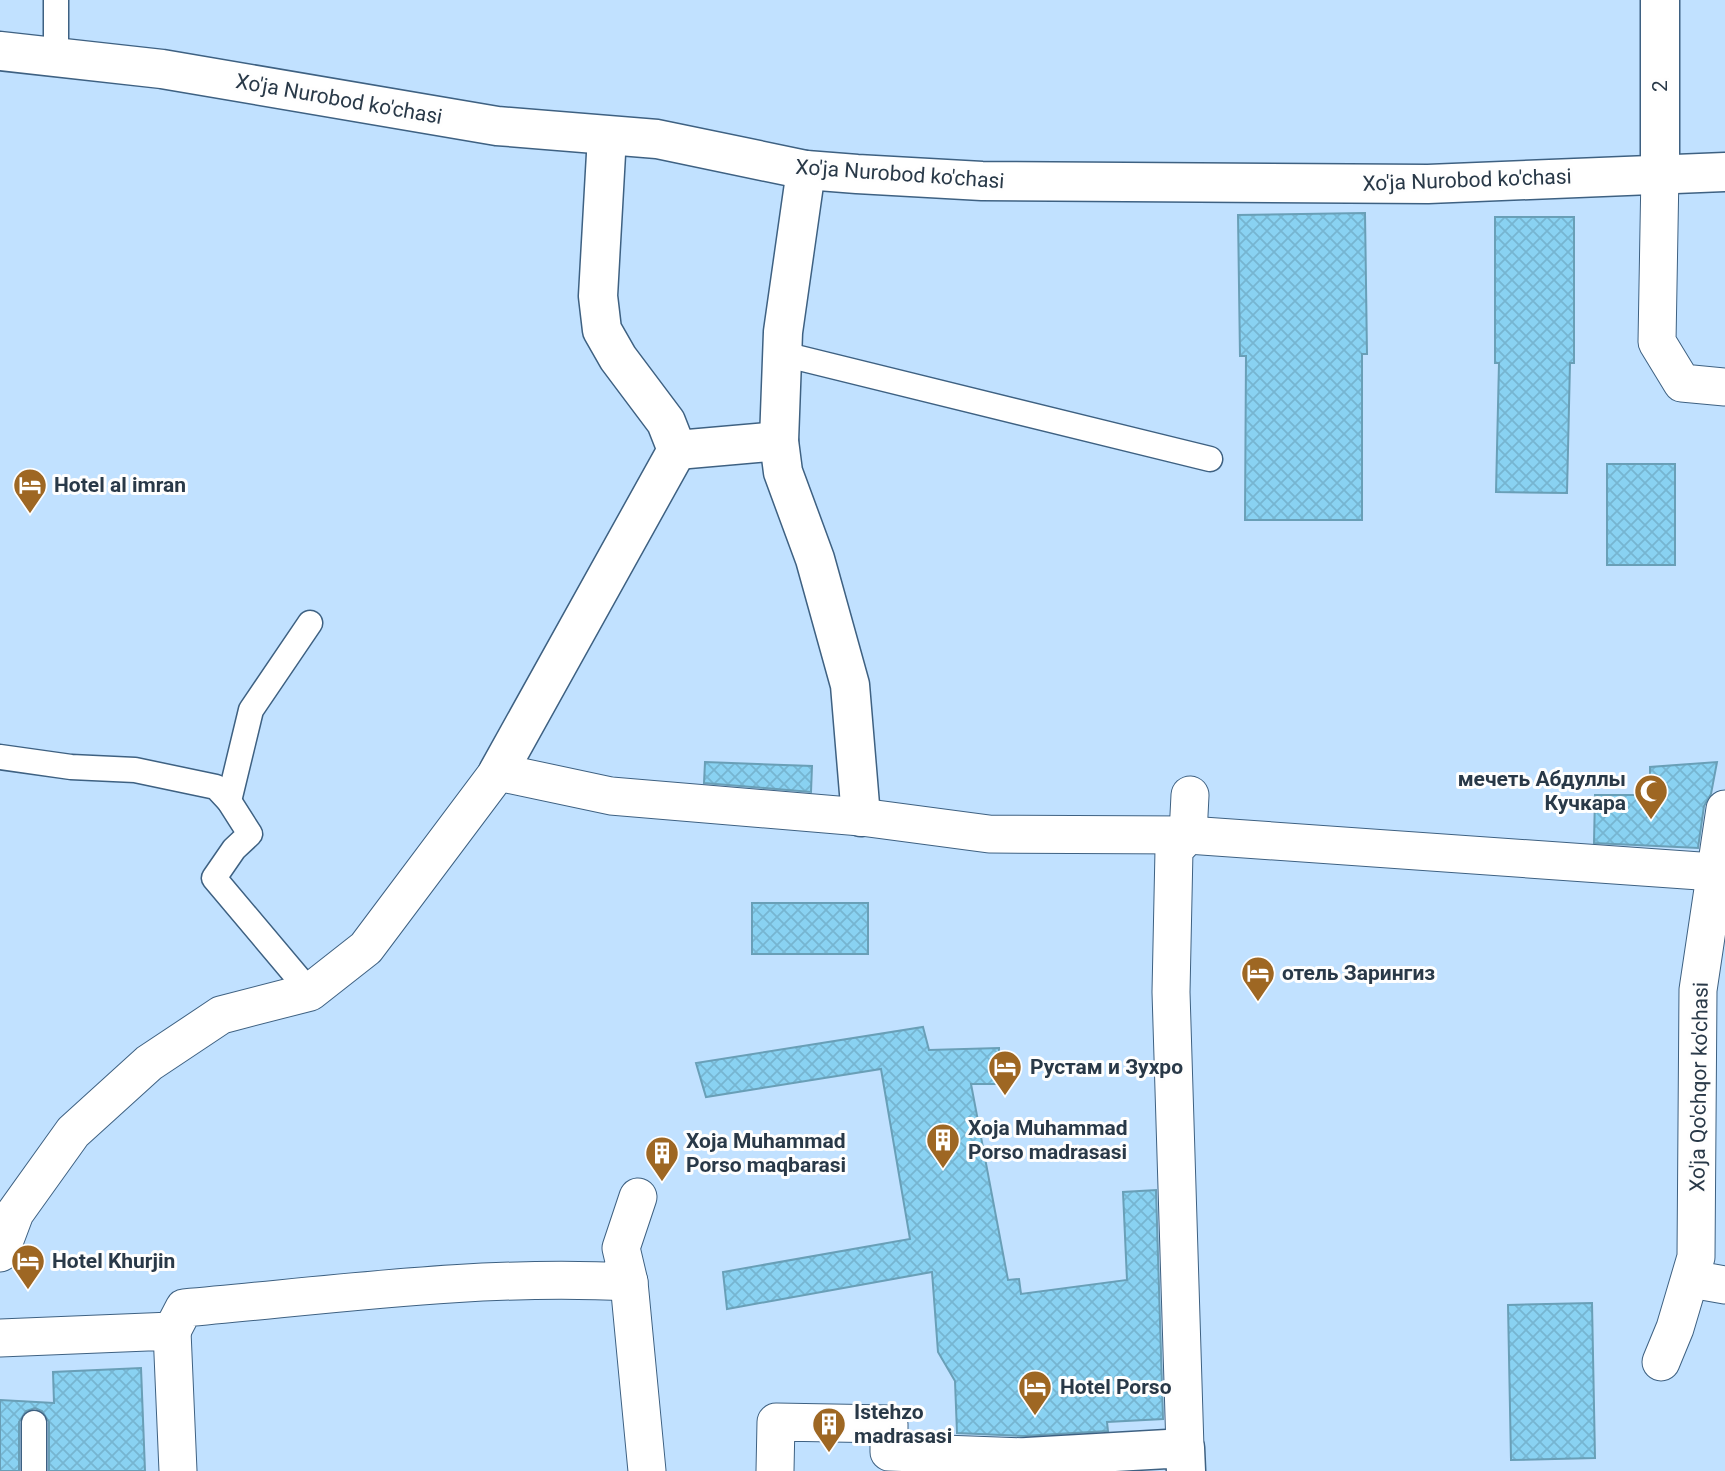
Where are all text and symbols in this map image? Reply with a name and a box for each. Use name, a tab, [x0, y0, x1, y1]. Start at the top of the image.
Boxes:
street label: Xo'ja Nurobod ko'chasi	[234, 69, 444, 129]
street label: 2	[1648, 80, 1672, 92]
street label: Xo'ja Nurobod ko'chasi	[795, 155, 1005, 193]
street label: Xo'ja Nurobod ko'chasi	[1362, 164, 1572, 196]
hotel icon: Hotel al imran	[11, 466, 49, 515]
place label: Hotel al imran	[54, 473, 186, 497]
place label: мечеть Абдуллы Кучкара	[1458, 767, 1626, 815]
mosque icon: мечеть Абдуллы Кучкара	[1632, 772, 1670, 821]
hotel icon: отель Зарингиз	[1239, 954, 1277, 1003]
place label: отель Зарингиз	[1282, 961, 1435, 985]
street label: Xo'ja Qo'chqor ko'chasi	[1685, 982, 1713, 1192]
hotel icon: Рустам и Зухро	[986, 1048, 1024, 1097]
place label: Рустам и Зухро	[1030, 1055, 1183, 1079]
place label: Xoja Muhammad Porso madrasasi	[968, 1116, 1127, 1164]
building icon: Xoja Muhammad Porso madrasasi	[924, 1121, 962, 1170]
place label: Xoja Muhammad Porso maqbarasi	[686, 1129, 846, 1177]
building icon: Xoja Muhammad Porso maqbarasi	[643, 1134, 681, 1183]
hotel icon: Hotel Khurjin	[9, 1242, 47, 1291]
place label: Hotel Khurjin	[52, 1249, 175, 1273]
hotel icon: Hotel Porso	[1016, 1368, 1054, 1417]
place label: Hotel Porso	[1060, 1375, 1172, 1399]
place label: Istehzo madrasasi	[854, 1400, 952, 1448]
building icon: Istehzo madrasasi	[810, 1405, 848, 1454]

